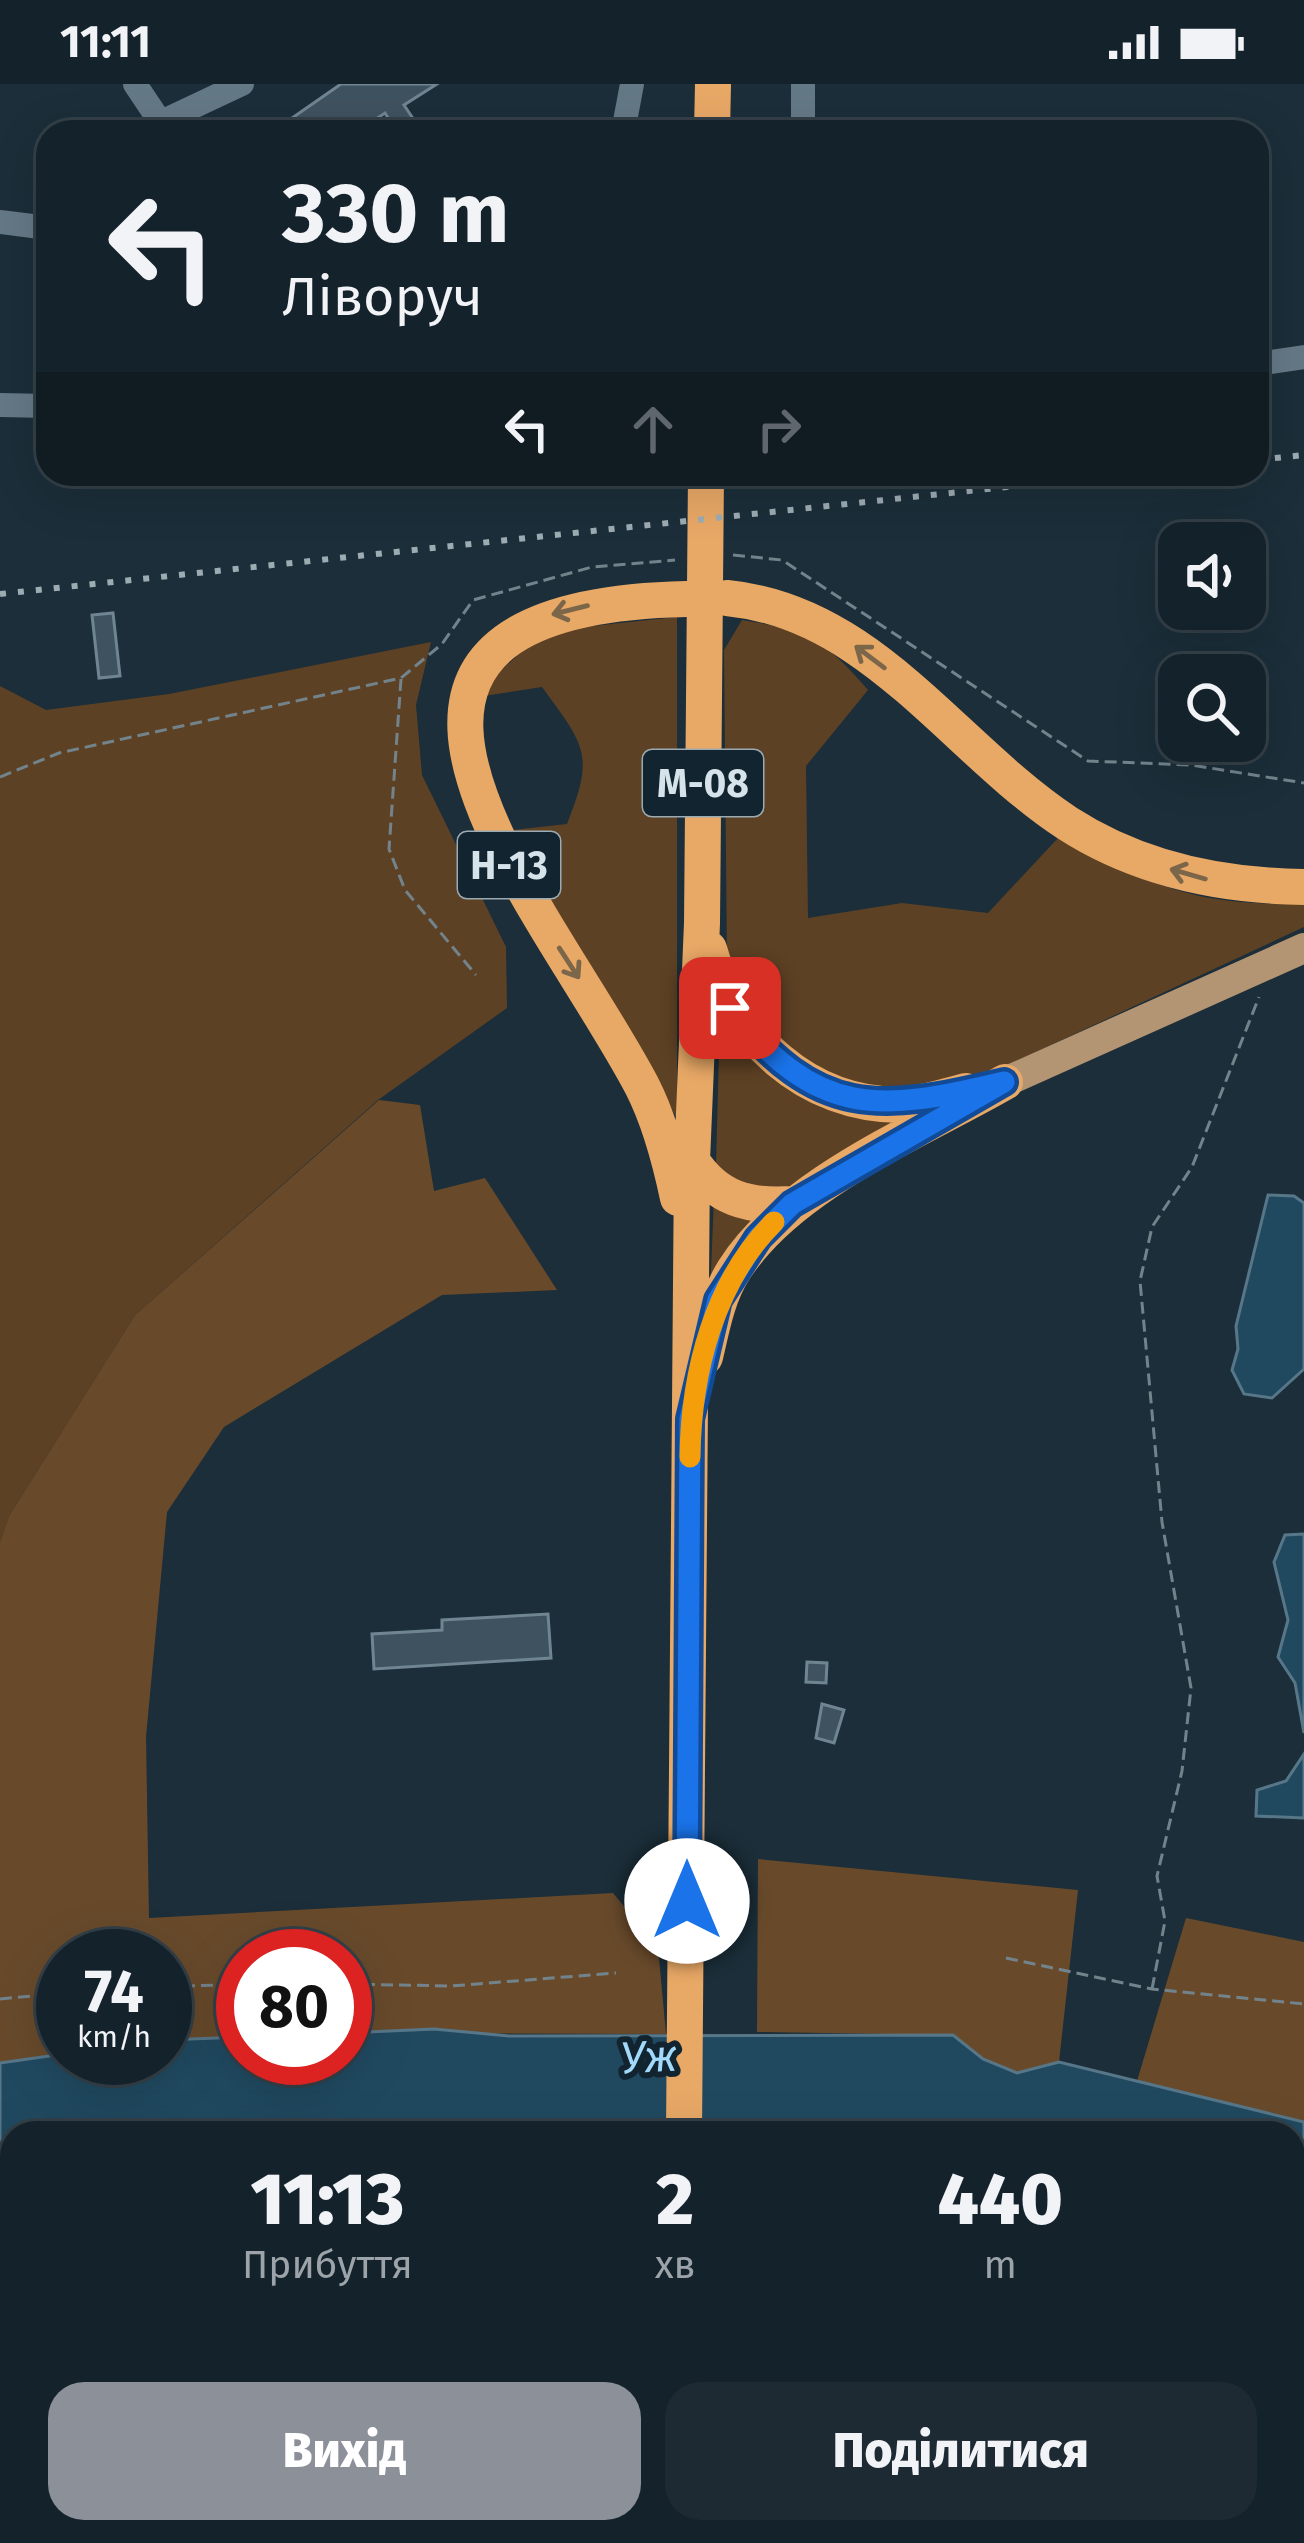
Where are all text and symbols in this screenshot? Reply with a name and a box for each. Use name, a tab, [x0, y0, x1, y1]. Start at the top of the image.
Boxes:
text: 11:11	[60, 15, 151, 69]
text: 330 m	[282, 163, 509, 264]
icon: left	[84, 168, 240, 324]
text: Ліворуч	[282, 265, 483, 329]
icon: left	[494, 396, 560, 462]
icon: ahead	[620, 396, 686, 462]
icon: right	[746, 396, 812, 462]
map controls	[1158, 522, 1266, 762]
button: sound	[1158, 522, 1266, 630]
one-way arrow	[552, 601, 590, 623]
one-way arrow	[854, 644, 887, 670]
button: search	[1158, 654, 1266, 762]
road number: М-08	[643, 750, 763, 816]
road number: Н-13	[458, 832, 560, 898]
one-way arrow	[1170, 861, 1208, 883]
one-way arrow	[557, 946, 582, 980]
pin	[679, 957, 781, 1059]
icon: arrive	[697, 975, 763, 1041]
position arrow	[624, 1838, 750, 1964]
speed limit sign: 80	[216, 1929, 372, 2085]
text: 74	[84, 1956, 144, 2028]
text: km/h	[77, 2019, 151, 2055]
water label: Уж	[619, 2029, 679, 2085]
text: 11:13	[250, 2157, 404, 2243]
text: 2	[656, 2157, 694, 2243]
text: 440	[937, 2157, 1063, 2243]
text: Прибуття	[242, 2242, 413, 2288]
text: хв	[655, 2242, 696, 2288]
text: m	[984, 2242, 1017, 2288]
button: Вихід	[48, 2382, 641, 2520]
button: Поділитися	[665, 2382, 1257, 2520]

